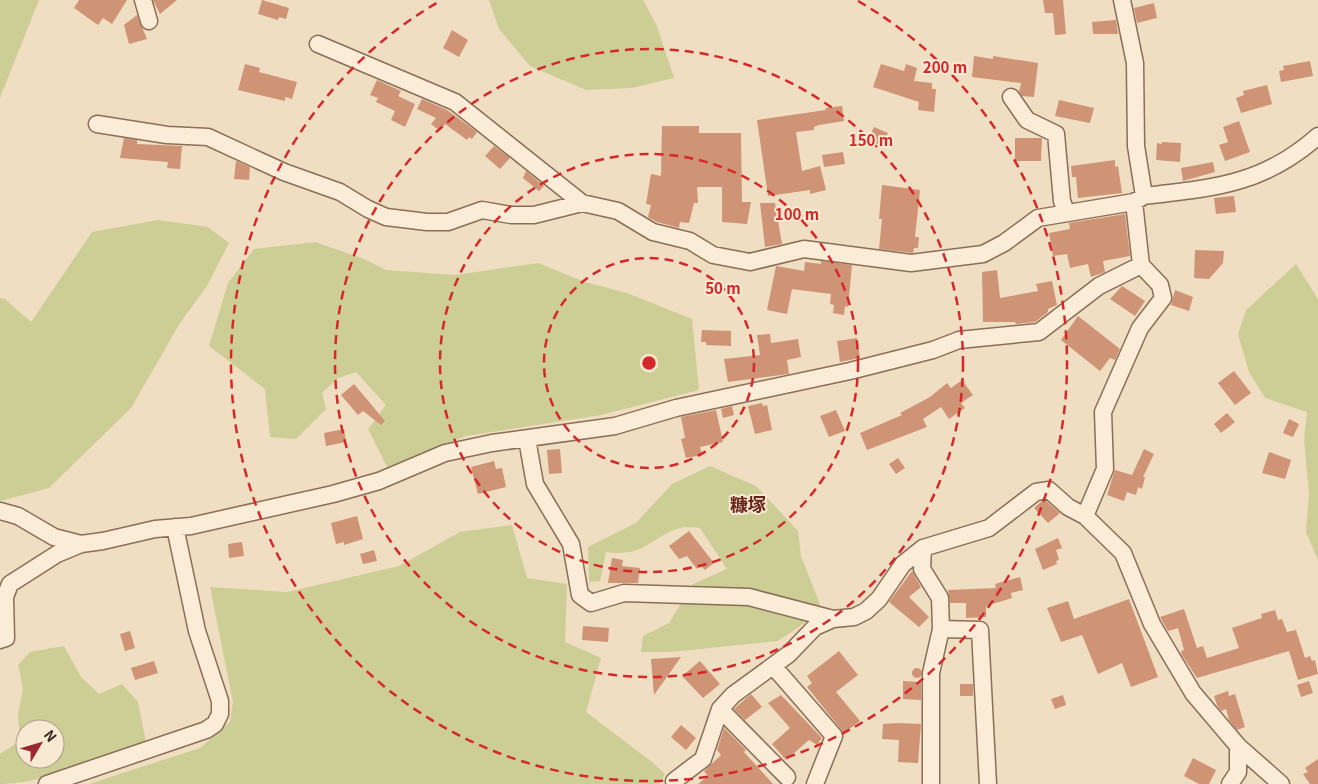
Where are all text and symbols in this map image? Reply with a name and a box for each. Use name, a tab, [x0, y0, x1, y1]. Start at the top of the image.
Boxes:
text: 200 m	[923, 56, 967, 77]
text: 150 m	[849, 129, 893, 150]
text: 100 m	[775, 203, 819, 224]
text: 50 m	[705, 277, 741, 298]
centre of rings	[640, 354, 658, 372]
district label: 糠塚	[730, 490, 766, 516]
north arrow	[15, 719, 65, 769]
text: N	[40, 725, 62, 746]

